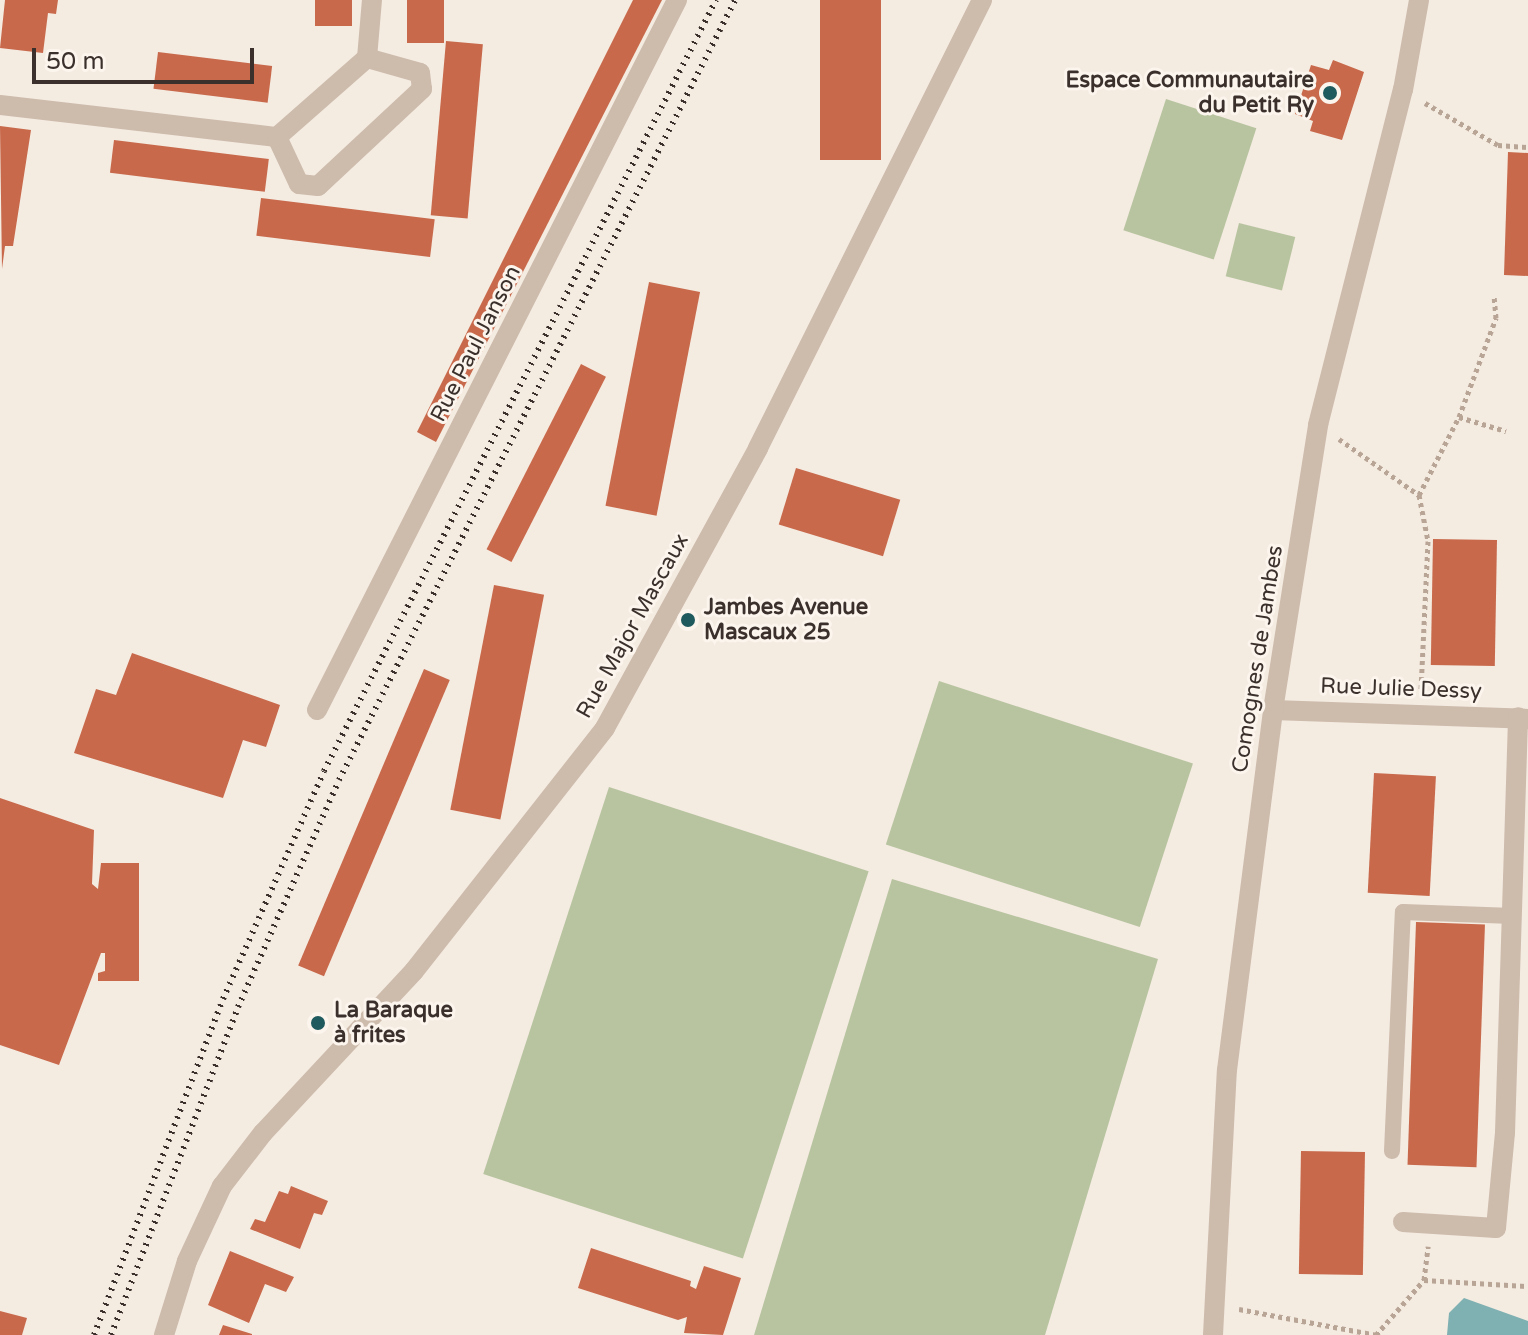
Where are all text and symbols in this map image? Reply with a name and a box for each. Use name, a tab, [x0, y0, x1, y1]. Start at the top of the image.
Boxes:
scale bar	[36, 32, 258, 82]
text: 50 m	[46, 47, 104, 76]
place label: Espace Communautaire du Petit Ry	[1066, 67, 1314, 118]
marker: Espace Communautaire du Petit Ry	[1321, 84, 1339, 102]
street label: Rue Paul Janson	[425, 262, 527, 426]
street label: Rue Major Mascaux	[571, 529, 695, 723]
street label: Comognes de Jambes	[1227, 544, 1289, 774]
place label: Jambes Avenue Mascaux 25	[704, 594, 868, 646]
marker: Jambes Avenue Mascaux 25	[679, 611, 697, 629]
street label: Rue Julie Dessy	[1320, 673, 1482, 705]
place label: La Baraque à frites	[334, 997, 453, 1048]
marker: La Baraque à frites	[309, 1014, 327, 1032]

